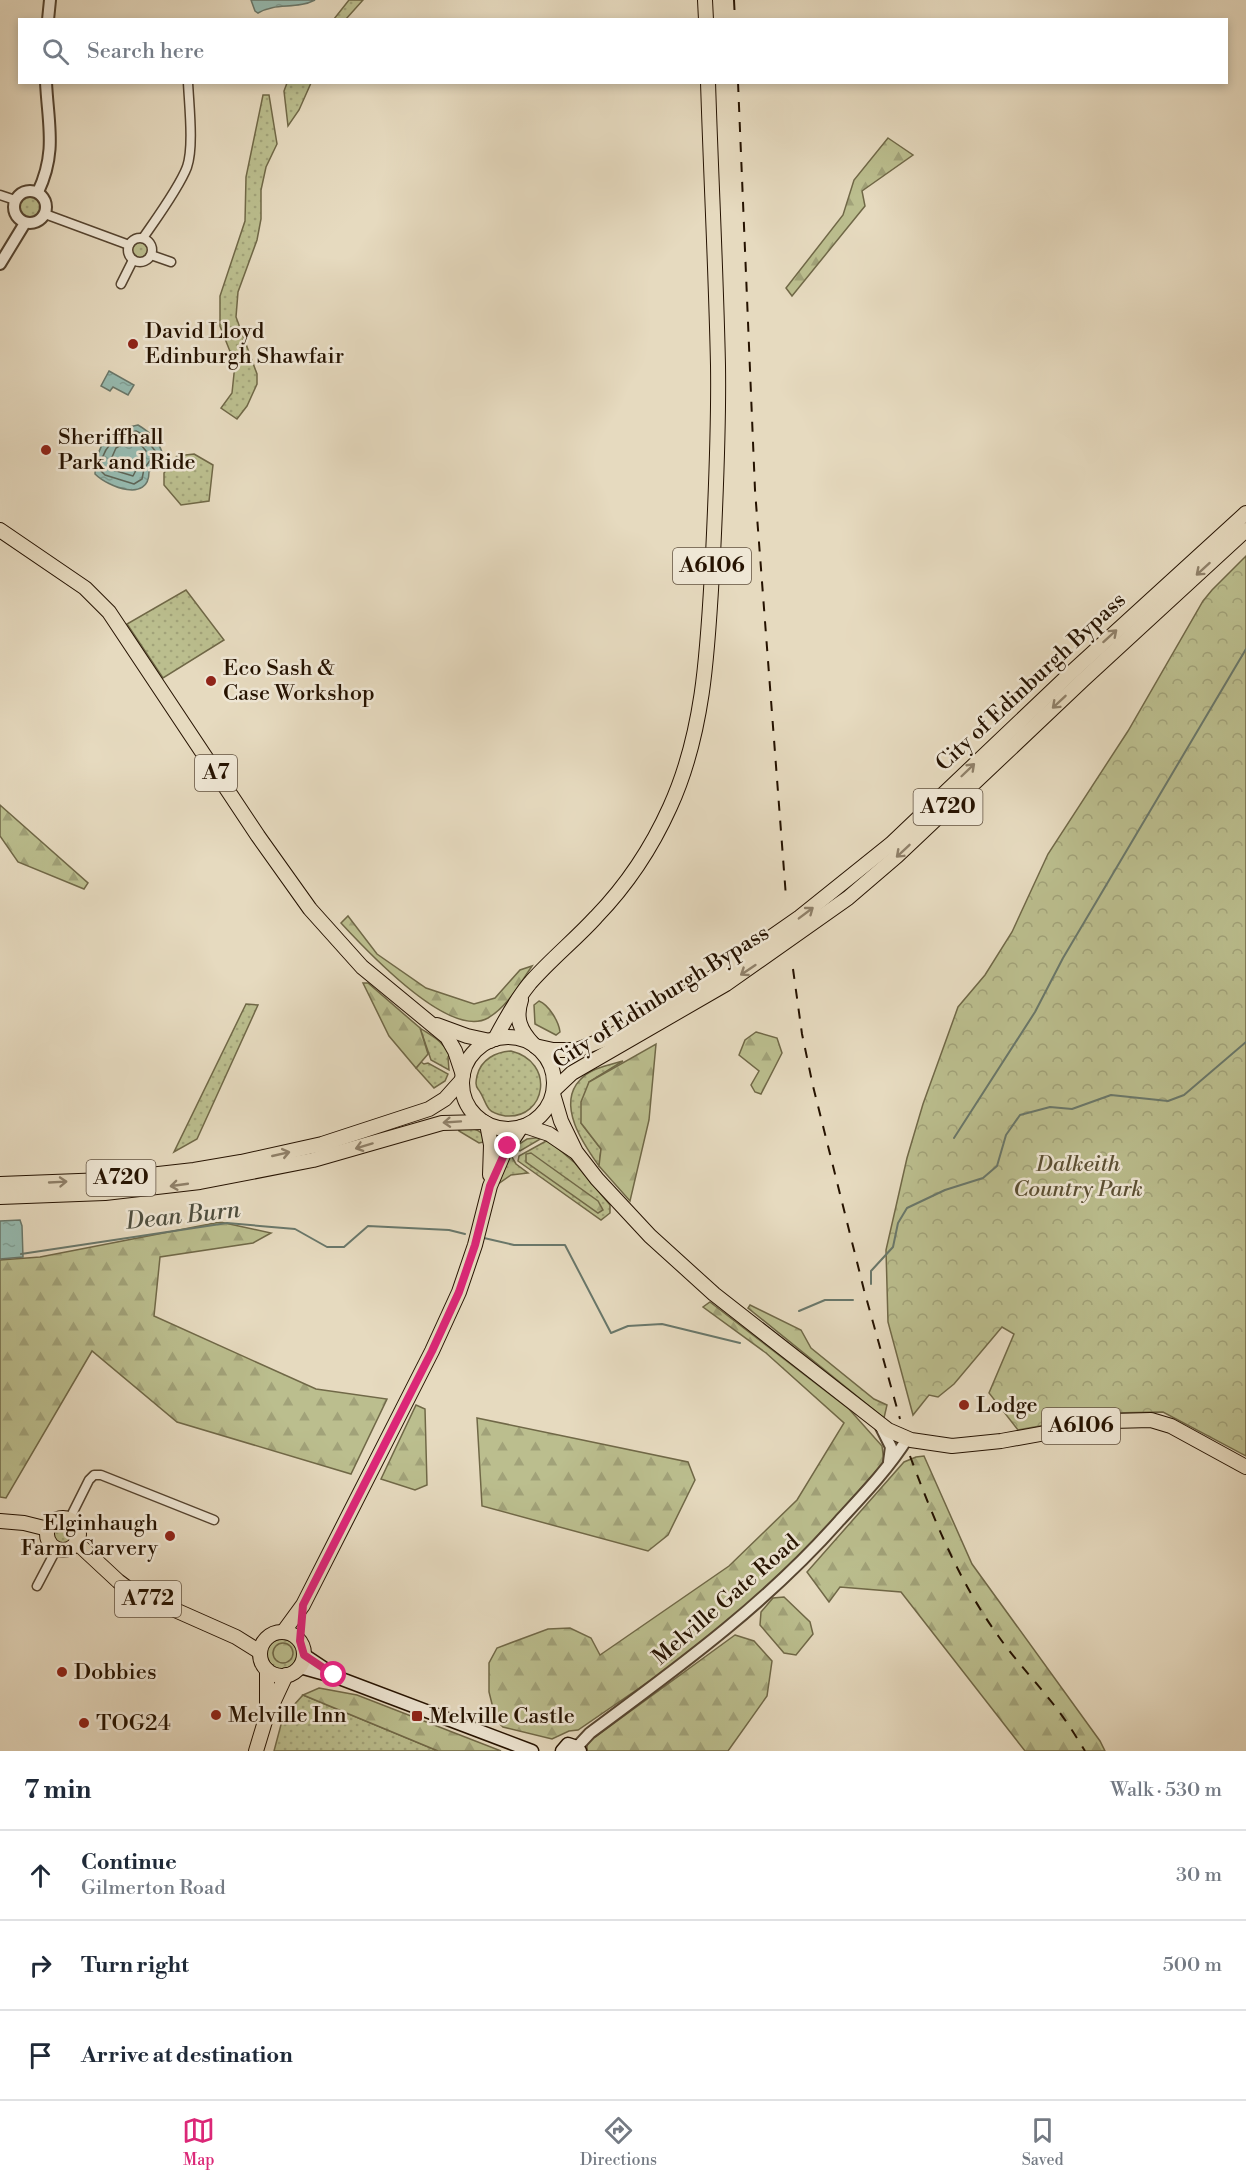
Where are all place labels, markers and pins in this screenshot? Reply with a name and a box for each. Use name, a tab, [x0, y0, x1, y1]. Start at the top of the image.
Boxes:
place label: David Lloyd Edinburgh Shawfair	[145, 318, 344, 370]
marker: David Lloyd Edinburgh Shawfair	[126, 337, 140, 351]
place label: Sheriffhall Park and Ride	[58, 424, 196, 476]
marker: Sheriffhall Park and Ride	[39, 443, 53, 457]
place label: Eco Sash & Case Workshop	[223, 655, 375, 707]
marker: Eco Sash & Case Workshop	[204, 674, 218, 688]
place label: Lodge	[976, 1392, 1038, 1419]
marker: Lodge	[957, 1398, 971, 1412]
place label: Elginhaugh Farm Carvery	[21, 1510, 158, 1562]
marker: Elginhaugh Farm Carvery	[163, 1529, 177, 1543]
place label: Dobbies	[74, 1659, 157, 1686]
marker: Dobbies	[55, 1665, 69, 1679]
place label: Melville Inn	[228, 1702, 347, 1729]
place label: Melville Castle	[429, 1703, 575, 1730]
marker: Melville Inn	[209, 1708, 223, 1722]
marker: Melville Castle	[410, 1709, 424, 1723]
place label: TOG24	[96, 1710, 171, 1737]
marker: TOG24	[77, 1716, 91, 1730]

